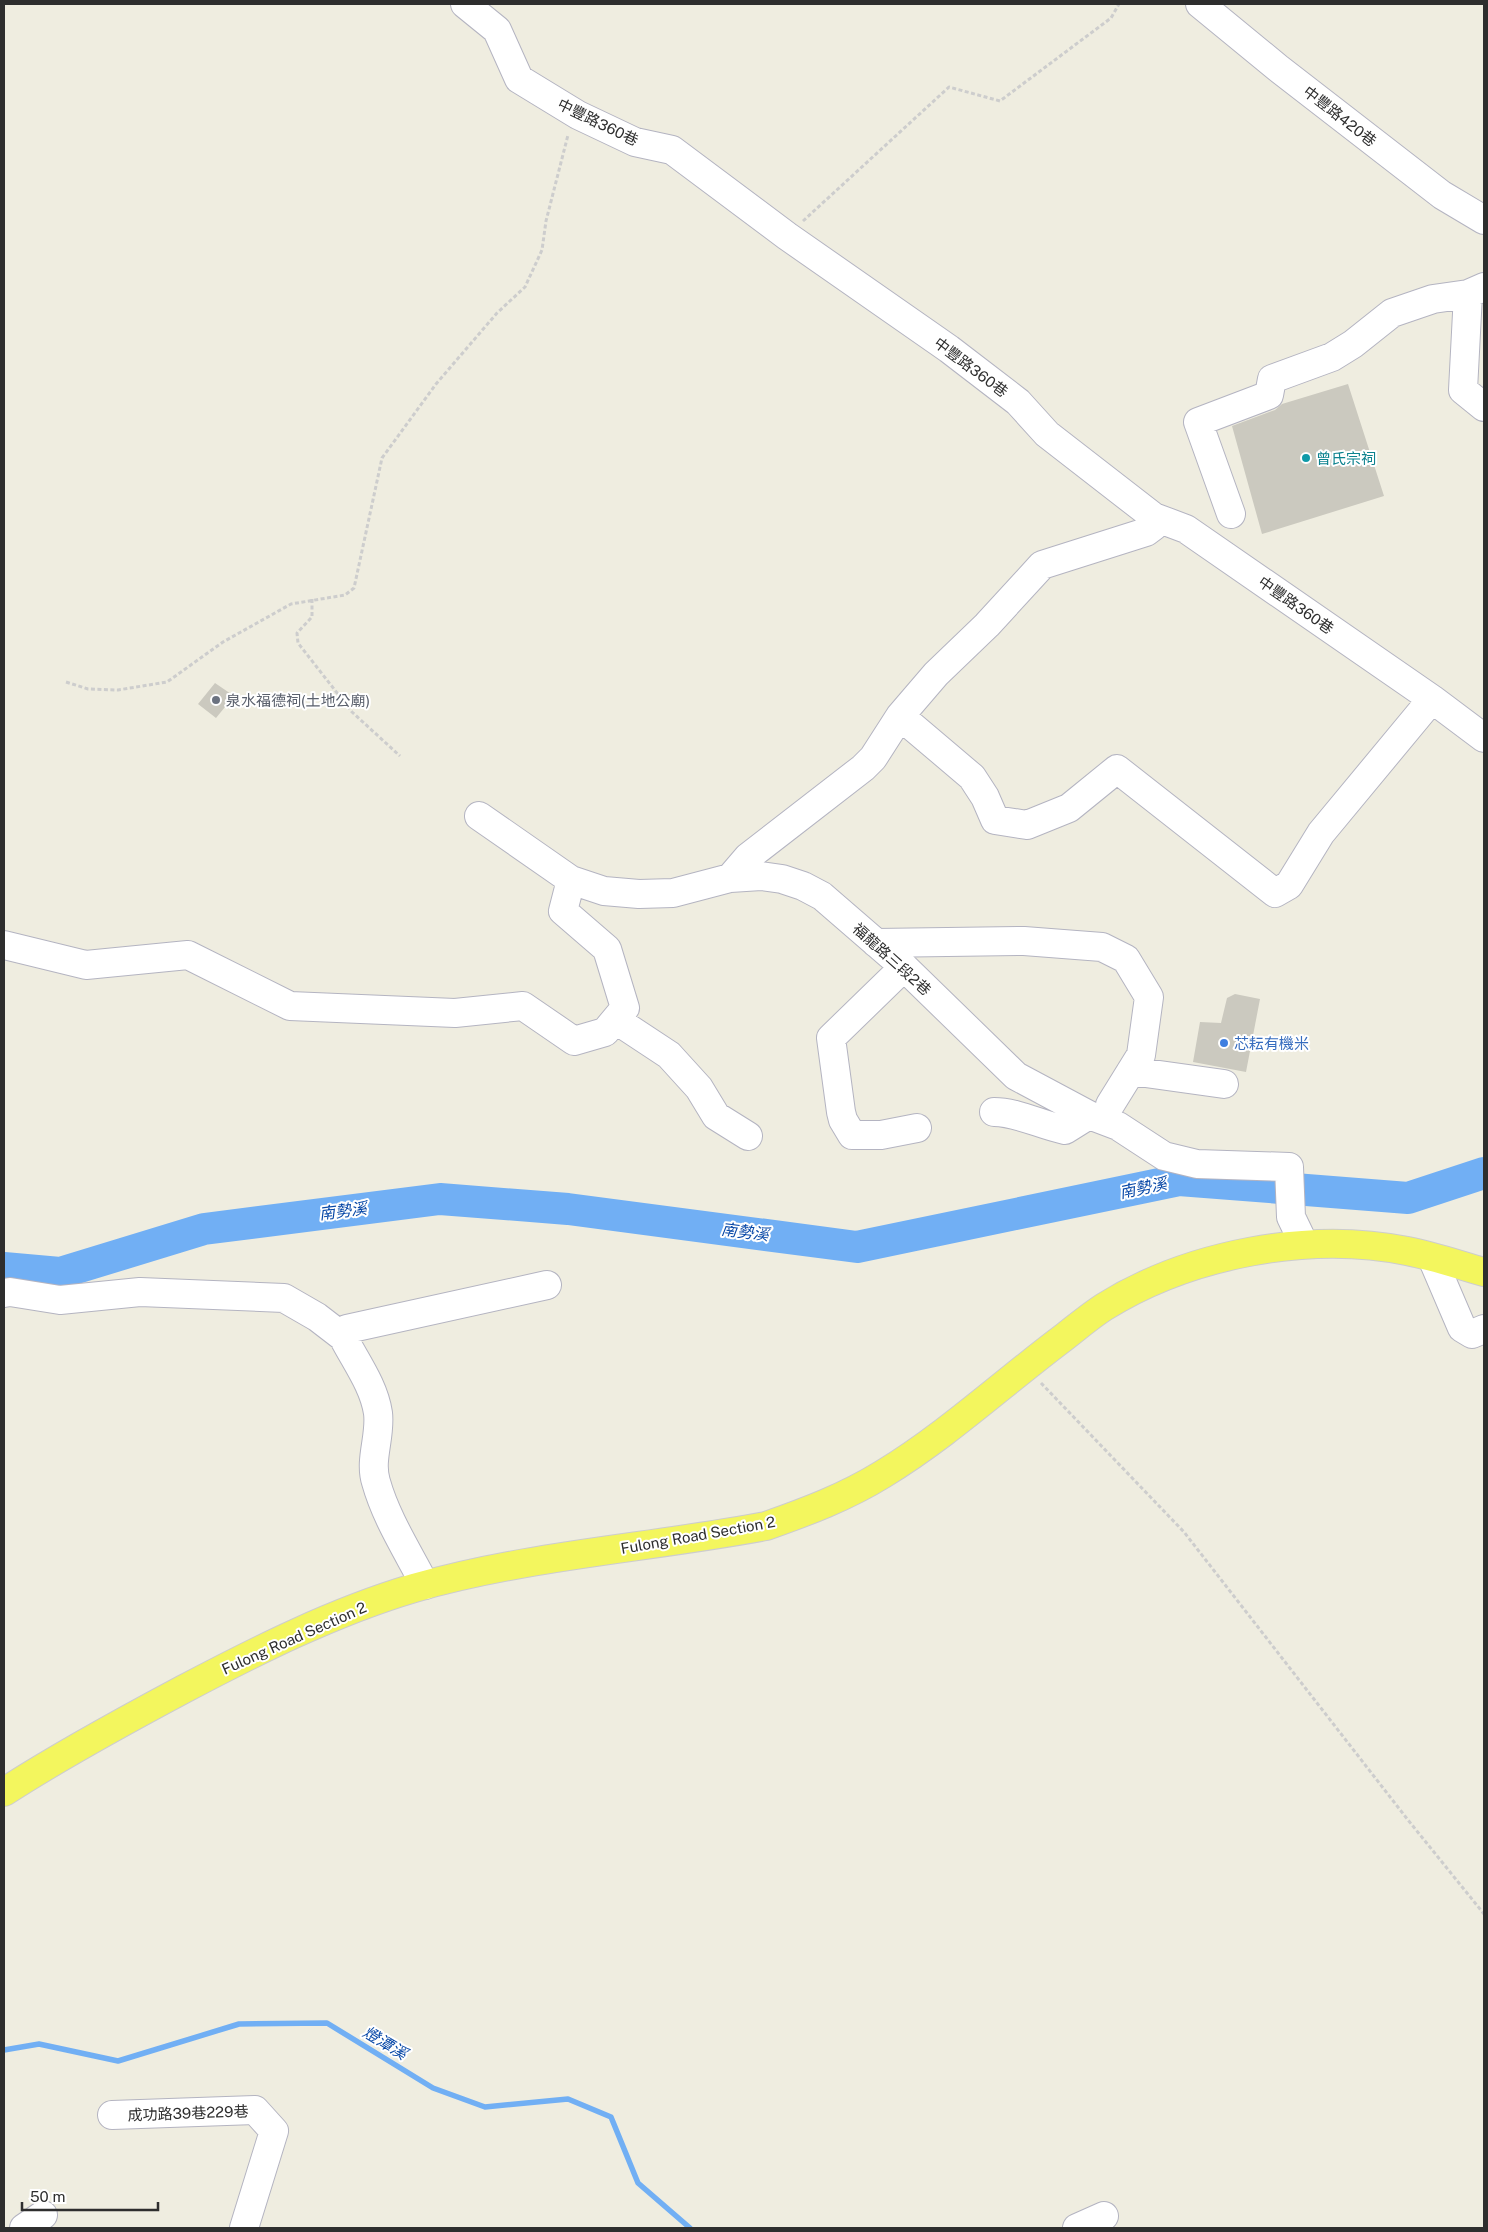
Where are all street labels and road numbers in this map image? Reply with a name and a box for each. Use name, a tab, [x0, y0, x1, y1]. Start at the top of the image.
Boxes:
street label: 中豐路420巷	[1300, 82, 1380, 150]
street label: 中豐路360巷	[555, 95, 641, 149]
street label: 中豐路360巷	[931, 334, 1011, 400]
street label: 中豐路360巷	[1255, 573, 1337, 637]
street label: 福龍路三段2巷	[850, 920, 934, 998]
street label: Fulong Road Section 2	[619, 1513, 777, 1557]
street label: Fulong Road Section 2	[219, 1598, 369, 1678]
street label: 成功路39巷229巷	[127, 2102, 249, 2124]

